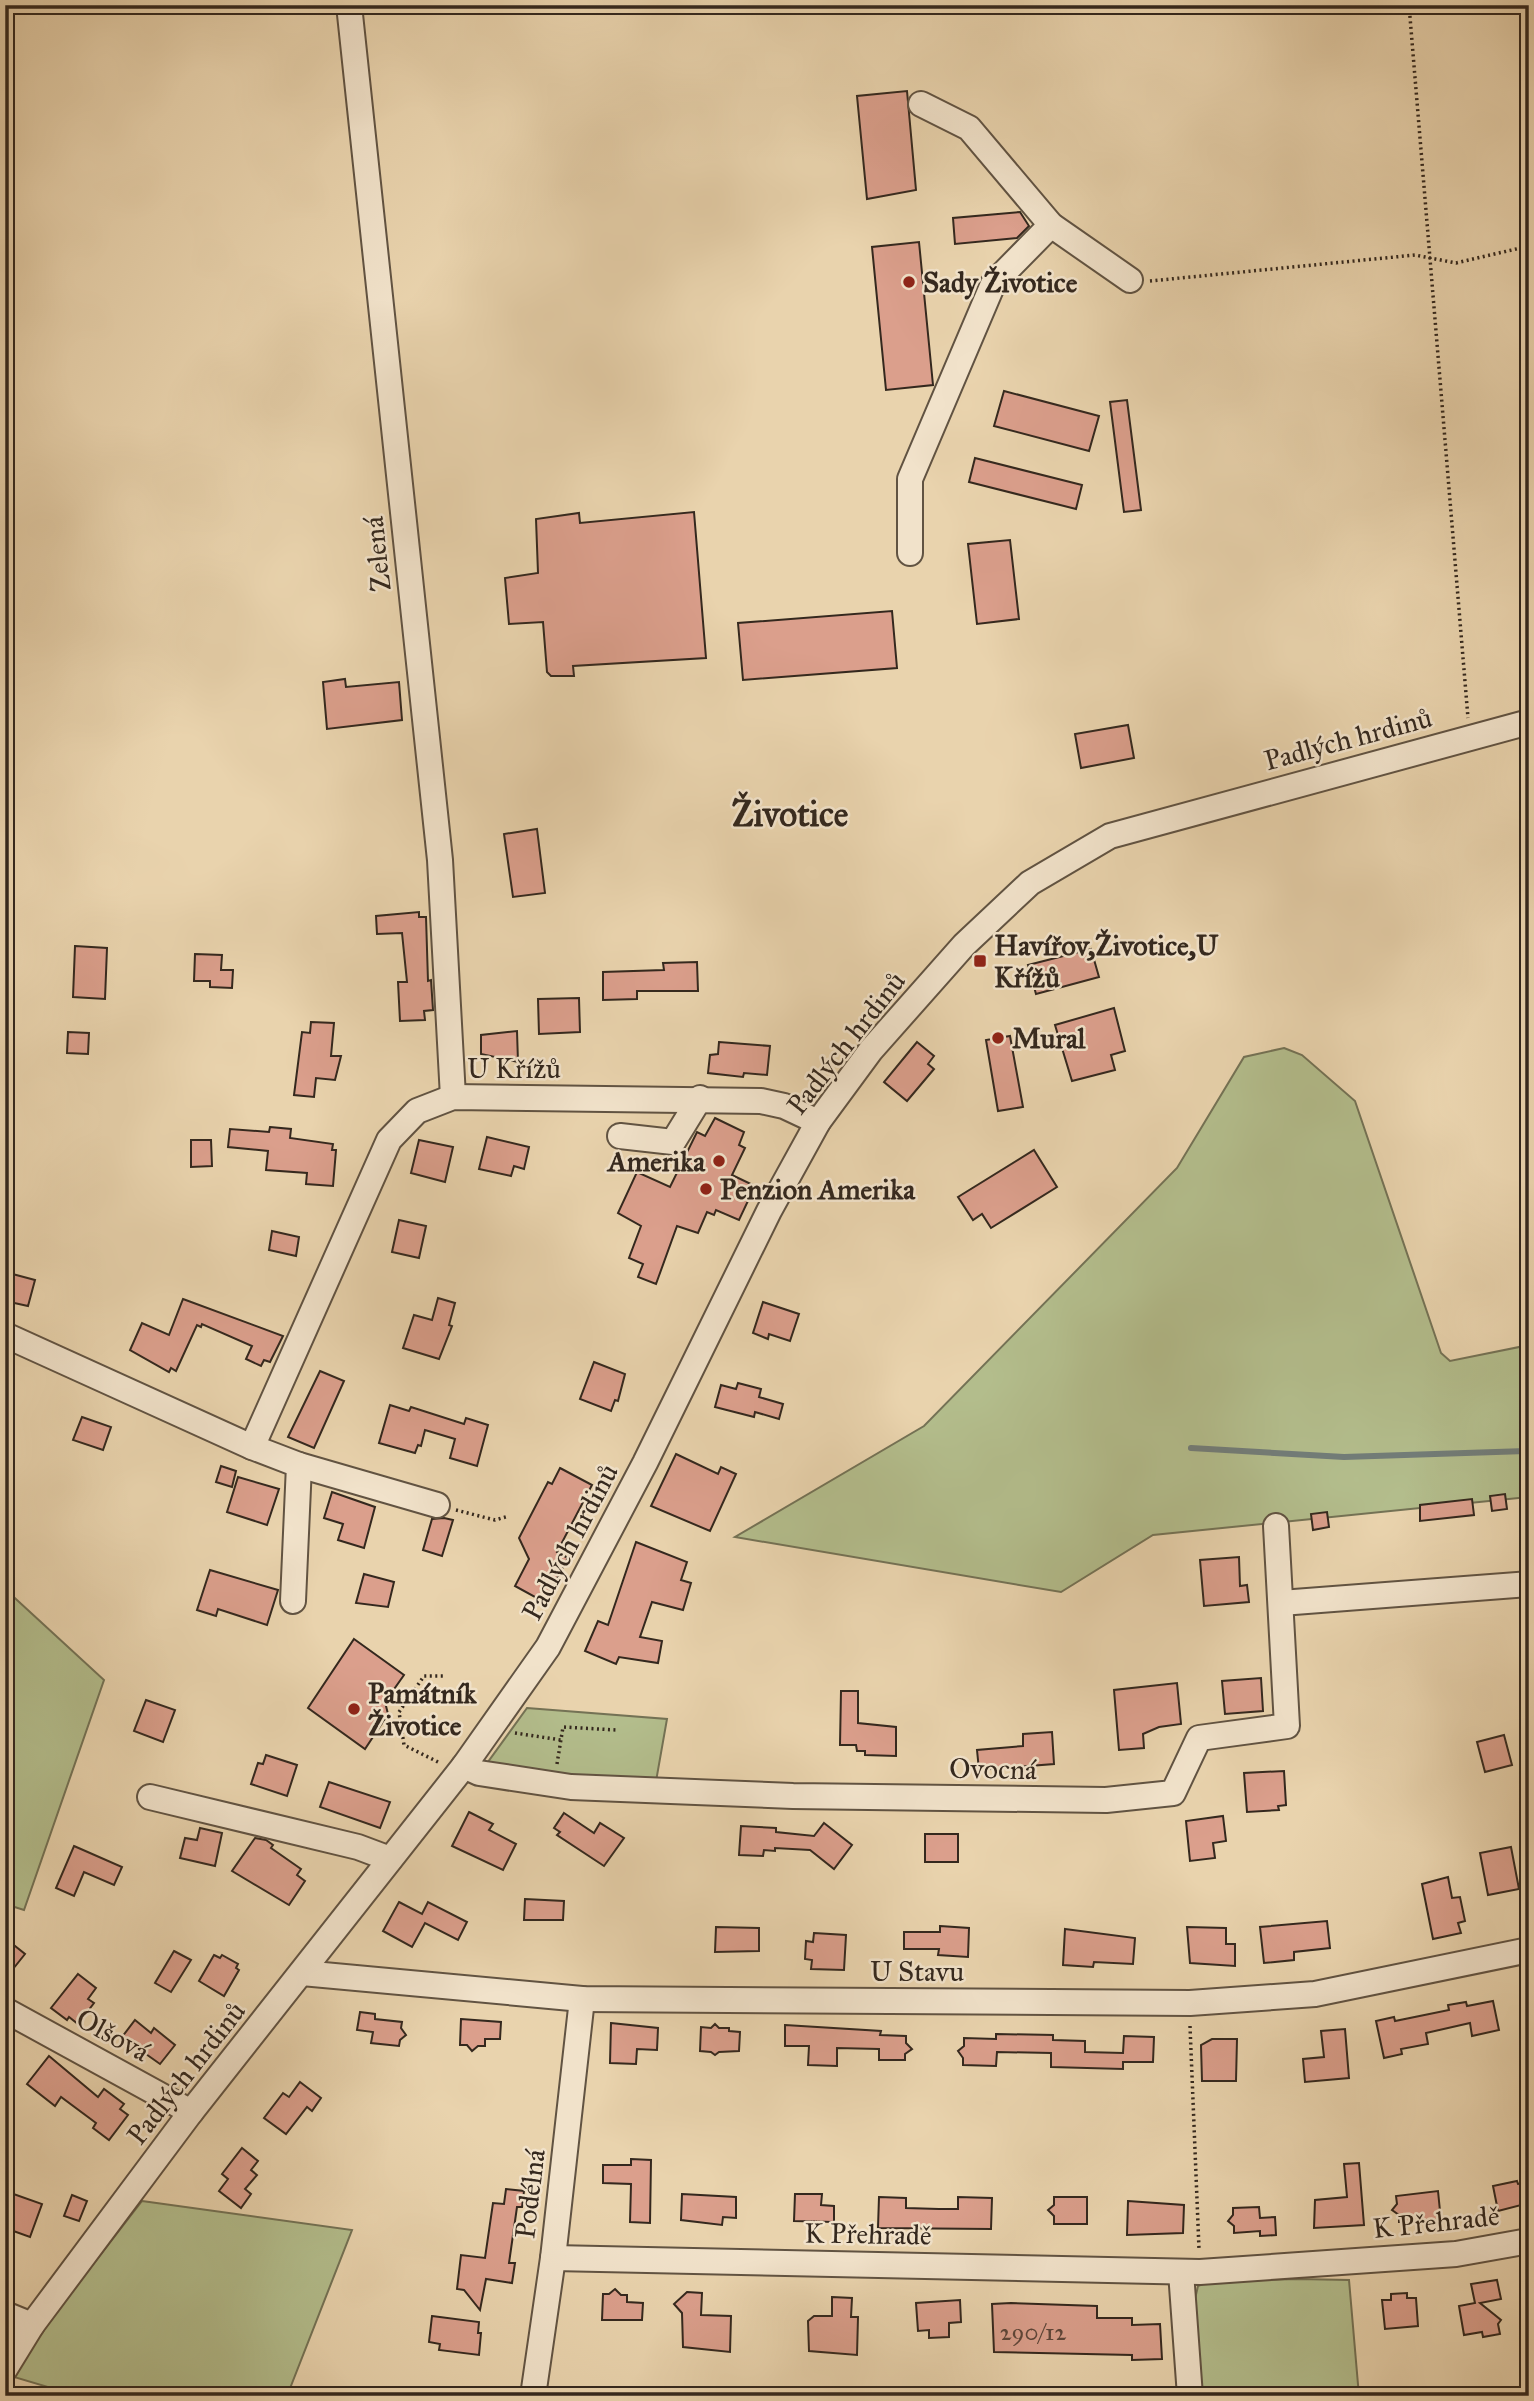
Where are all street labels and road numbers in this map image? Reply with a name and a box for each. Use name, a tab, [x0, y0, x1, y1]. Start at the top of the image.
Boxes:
street label: Zelená	[356, 515, 398, 593]
street label: Padlých hrdinů	[1260, 700, 1436, 778]
street label: Padlých hrdinů	[779, 964, 913, 1122]
street label: U Křížů	[467, 1051, 561, 1086]
street label: Padlých hrdinů	[514, 1458, 626, 1626]
street label: Ovocná	[949, 1751, 1037, 1787]
street label: U Stavu	[870, 1954, 964, 1989]
street label: Padlých hrdinů	[119, 1994, 253, 2152]
street label: Olšová	[70, 2001, 156, 2069]
street label: Podélná	[507, 2147, 553, 2241]
street label: K Přehradě	[1371, 2198, 1501, 2246]
street label: K Přehradě	[804, 2215, 932, 2253]

